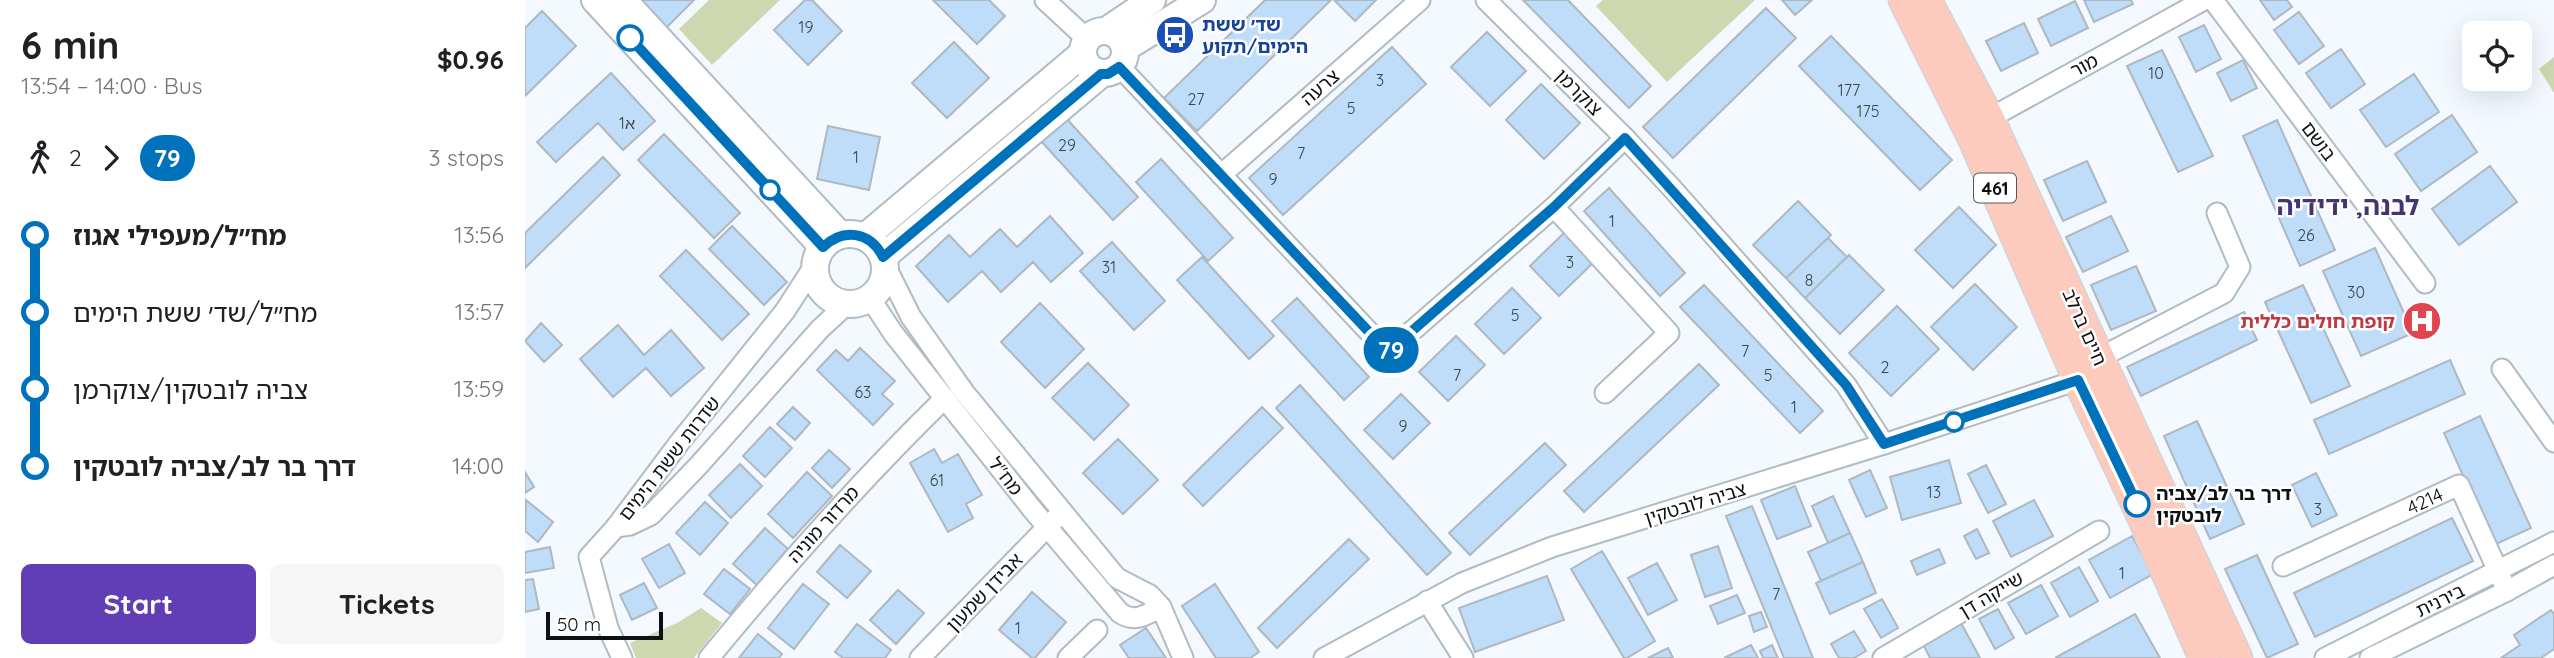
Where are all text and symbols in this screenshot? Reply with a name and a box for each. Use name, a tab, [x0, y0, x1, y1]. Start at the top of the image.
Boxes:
place label: שד׳ ששת הימים/תקוע	[1202, 12, 1308, 58]
bus stop icon: שד׳ ששת הימים/תקוע	[1154, 14, 1196, 56]
house number: 19	[799, 17, 813, 37]
text: 6 min	[21, 21, 119, 69]
map controls	[2462, 21, 2532, 91]
button: locate	[2462, 21, 2532, 91]
unlabelled marker	[617, 25, 643, 51]
text: $0.96	[437, 43, 504, 76]
street label: מור	[2066, 48, 2102, 82]
street label: צוקרמן	[1550, 63, 1608, 121]
house number: 10	[2148, 63, 2164, 83]
street label: צרעה	[1296, 64, 1344, 110]
house number: 3	[1376, 70, 1384, 90]
text: 13:54 – 14:00 · Bus	[21, 71, 203, 100]
house number: 177	[1838, 80, 1860, 100]
house number: 27	[1188, 89, 1204, 109]
house number: 5	[1347, 98, 1355, 118]
house number: 175	[1857, 101, 1879, 121]
house number: 1א	[619, 113, 635, 133]
street label: בושם	[2296, 116, 2342, 166]
house number: 29	[1058, 135, 1076, 155]
icon: walk	[21, 139, 59, 177]
icon: forward	[92, 139, 130, 177]
text: 2	[69, 143, 82, 172]
text: 79	[154, 143, 181, 173]
text: 3 stops	[429, 143, 504, 172]
house number: 7	[1297, 143, 1305, 163]
house number: 1	[853, 147, 859, 167]
house number: 9	[1269, 169, 1278, 189]
road number: 461	[1974, 174, 2016, 202]
unlabelled marker	[760, 180, 780, 200]
district label: לבנה, ידידיה	[2276, 189, 2420, 222]
house number: 1	[1609, 211, 1615, 231]
text: מח״ל/מעפילי אגוז	[73, 219, 287, 252]
text: 13:56	[454, 220, 504, 249]
house number: 26	[2297, 225, 2315, 245]
house number: 3	[1566, 252, 1574, 272]
house number: 31	[1102, 257, 1116, 277]
house number: 8	[1805, 270, 1813, 290]
house number: 30	[2347, 282, 2365, 302]
street label: חיים ברלב	[2057, 285, 2113, 369]
text: מח״ל/שד׳ ששת הימים	[73, 296, 318, 329]
text: 13:57	[455, 297, 504, 326]
hospital icon: קופת חולים כללית	[2401, 300, 2443, 342]
house number: 5	[1511, 305, 1519, 325]
place label: קופת חולים כללית	[2240, 309, 2395, 333]
line badge: 79	[1359, 327, 1423, 373]
text: 79	[1378, 335, 1404, 365]
house number: 7	[1741, 341, 1749, 361]
house number: 2	[1881, 357, 1890, 377]
house number: 7	[1453, 365, 1461, 385]
house number: 5	[1764, 365, 1772, 385]
text: צביה לובטקין/צוקרמן	[73, 373, 308, 406]
text: 13:59	[454, 374, 504, 403]
house number: 63	[855, 382, 872, 402]
street label: שדרות ששת הימים	[613, 391, 725, 525]
house number: 1	[1791, 397, 1797, 417]
unlabelled marker	[1944, 412, 1964, 432]
house number: 9	[1399, 416, 1408, 436]
text: דרך בר לב/צביה לובטקין	[73, 450, 356, 483]
text: 14:00	[452, 451, 504, 480]
street label: מח"ל	[984, 452, 1028, 500]
house number: 61	[930, 470, 944, 490]
street label: צביה לובטקין	[1641, 476, 1749, 530]
street label: מרדור מוניה	[782, 480, 864, 568]
place label: דרך בר לב/צביה לובטקין	[2156, 481, 2292, 527]
house number: 13	[1927, 482, 1941, 502]
street label: 4214	[2403, 482, 2447, 519]
marker: דרך בר לב/צביה לובטקין	[2124, 491, 2150, 517]
house number: 3	[2314, 499, 2322, 519]
street label: אבידן שמעון	[941, 548, 1027, 636]
house number: 1	[2119, 563, 2125, 583]
button: Start	[21, 564, 256, 644]
button: Tickets	[270, 564, 504, 644]
street label: שייקה דן	[1955, 566, 2027, 622]
street label: בירנית	[2412, 578, 2468, 622]
house number: 7	[1772, 584, 1780, 604]
scale bar	[546, 609, 663, 641]
text: 50 m	[557, 612, 601, 636]
house number: 1	[1015, 618, 1021, 638]

